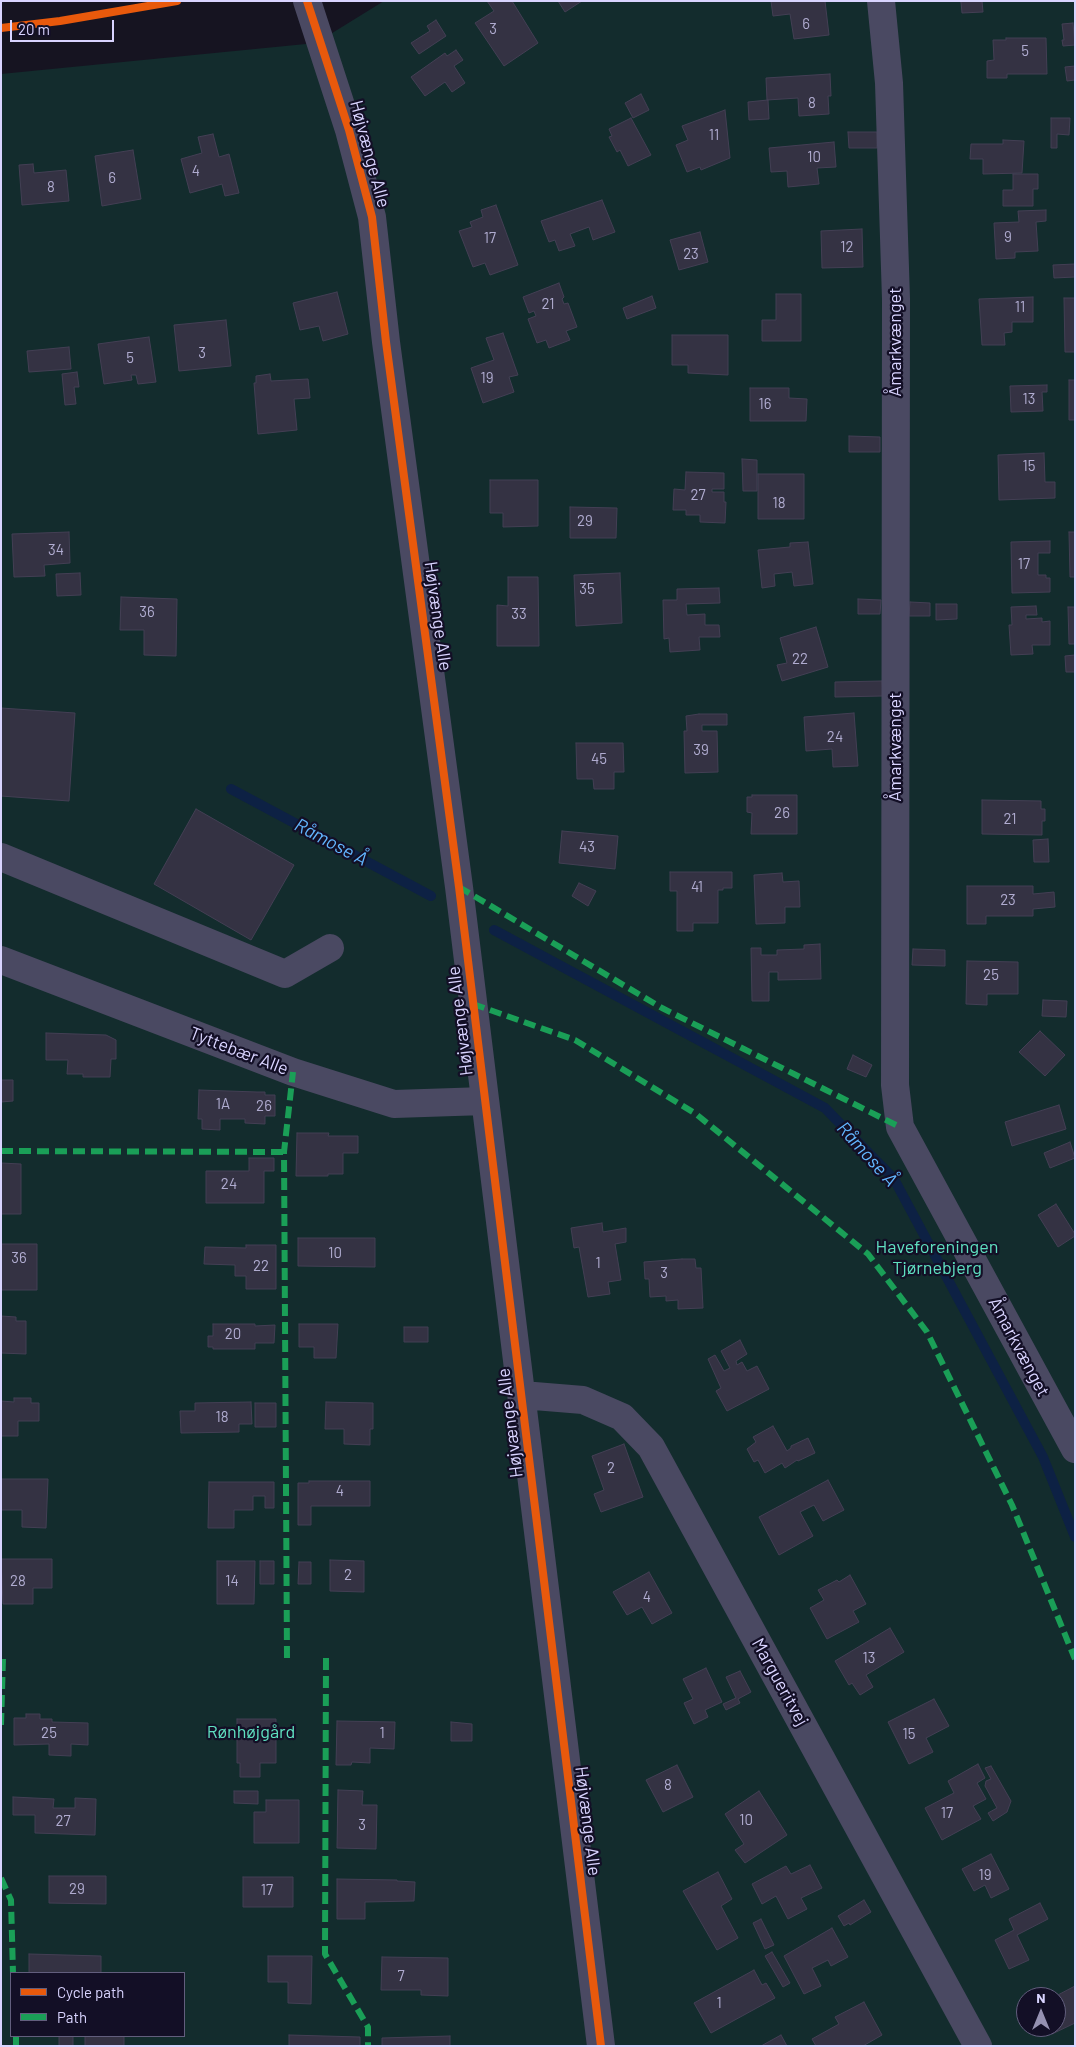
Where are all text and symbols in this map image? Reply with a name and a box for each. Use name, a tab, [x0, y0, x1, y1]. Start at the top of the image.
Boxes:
scale bar	[12, 10, 116, 42]
house number: 6	[802, 15, 810, 33]
text: 20 m	[18, 20, 50, 38]
house number: 3	[489, 20, 497, 38]
house number: 5	[1021, 42, 1029, 60]
house number: 8	[808, 94, 816, 112]
street label: Højvænge Alle	[345, 98, 395, 210]
house number: 11	[709, 126, 719, 144]
house number: 10	[807, 148, 821, 166]
house number: 4	[192, 162, 200, 180]
house number: 6	[108, 169, 116, 187]
house number: 8	[47, 178, 55, 196]
house number: 9	[1004, 228, 1012, 246]
house number: 17	[484, 229, 496, 247]
house number: 12	[840, 238, 854, 256]
house number: 23	[683, 245, 699, 263]
street label: Åmarkvænget	[884, 287, 906, 397]
house number: 21	[541, 295, 555, 313]
house number: 11	[1015, 298, 1025, 316]
house number: 3	[198, 344, 206, 362]
house number: 5	[126, 349, 134, 367]
house number: 19	[480, 369, 494, 387]
house number: 13	[1023, 390, 1035, 408]
house number: 16	[759, 395, 771, 413]
house number: 15	[1023, 457, 1035, 475]
house number: 27	[690, 486, 706, 504]
house number: 18	[772, 494, 786, 512]
house number: 29	[577, 512, 593, 530]
house number: 34	[48, 541, 64, 559]
house number: 17	[1018, 555, 1030, 573]
street label: Højvænge Alle	[420, 560, 456, 672]
house number: 35	[579, 580, 595, 598]
house number: 36	[139, 603, 155, 621]
house number: 33	[511, 605, 527, 623]
house number: 22	[792, 650, 808, 668]
street label: Åmarkvænget	[884, 692, 906, 802]
house number: 24	[827, 728, 843, 746]
house number: 39	[693, 741, 709, 759]
house number: 45	[591, 750, 607, 768]
house number: 26	[774, 804, 790, 822]
house number: 21	[1003, 810, 1017, 828]
water label: Råmose Å	[291, 813, 371, 871]
house number: 43	[579, 838, 595, 856]
house number: 41	[691, 878, 703, 896]
house number: 23	[1000, 891, 1016, 909]
street label: Højvænge Alle	[443, 965, 477, 1077]
house number: 25	[983, 966, 999, 984]
street label: Tyttebær Alle	[187, 1022, 291, 1080]
house number: 1A	[216, 1095, 230, 1113]
house number: 26	[256, 1097, 272, 1115]
water label: Råmose Å	[832, 1117, 902, 1191]
house number: 24	[221, 1175, 237, 1193]
park label: Haveforeningen Tjørnebjerg	[876, 1236, 998, 1278]
house number: 10	[328, 1244, 342, 1262]
house number: 36	[11, 1249, 27, 1267]
house number: 1	[595, 1254, 601, 1272]
house number: 22	[253, 1257, 269, 1275]
house number: 3	[660, 1264, 668, 1282]
street label: Åmarkvænget	[984, 1294, 1054, 1400]
house number: 20	[225, 1325, 241, 1343]
street label: Højvænge Alle	[493, 1367, 527, 1479]
house number: 18	[215, 1408, 229, 1426]
house number: 2	[607, 1459, 615, 1477]
house number: 4	[336, 1482, 344, 1500]
house number: 2	[344, 1566, 352, 1584]
house number: 28	[10, 1572, 26, 1590]
house number: 14	[225, 1572, 239, 1590]
house number: 4	[643, 1588, 651, 1606]
street label: Margueritvej	[747, 1634, 813, 1730]
house number: 13	[863, 1649, 875, 1667]
park label: Rønhøjgård	[207, 1721, 295, 1743]
house number: 25	[41, 1724, 57, 1742]
house number: 1	[379, 1724, 385, 1742]
house number: 15	[903, 1725, 915, 1743]
street label: Højvænge Alle	[571, 1765, 605, 1877]
house number: 8	[664, 1776, 672, 1794]
house number: 17	[941, 1804, 953, 1822]
house number: 10	[739, 1811, 753, 1829]
house number: 27	[55, 1812, 71, 1830]
house number: 3	[358, 1816, 366, 1834]
house number: 19	[978, 1866, 992, 1884]
house number: 29	[69, 1880, 85, 1898]
house number: 17	[261, 1881, 273, 1899]
house number: 7	[397, 1967, 405, 1985]
legend	[10, 1972, 185, 2037]
text: Cycle path	[57, 1983, 124, 2001]
north arrow	[1016, 1987, 1066, 2037]
text: N	[1036, 1989, 1046, 2006]
house number: 1	[716, 1994, 722, 2012]
text: Path	[57, 2008, 87, 2026]

